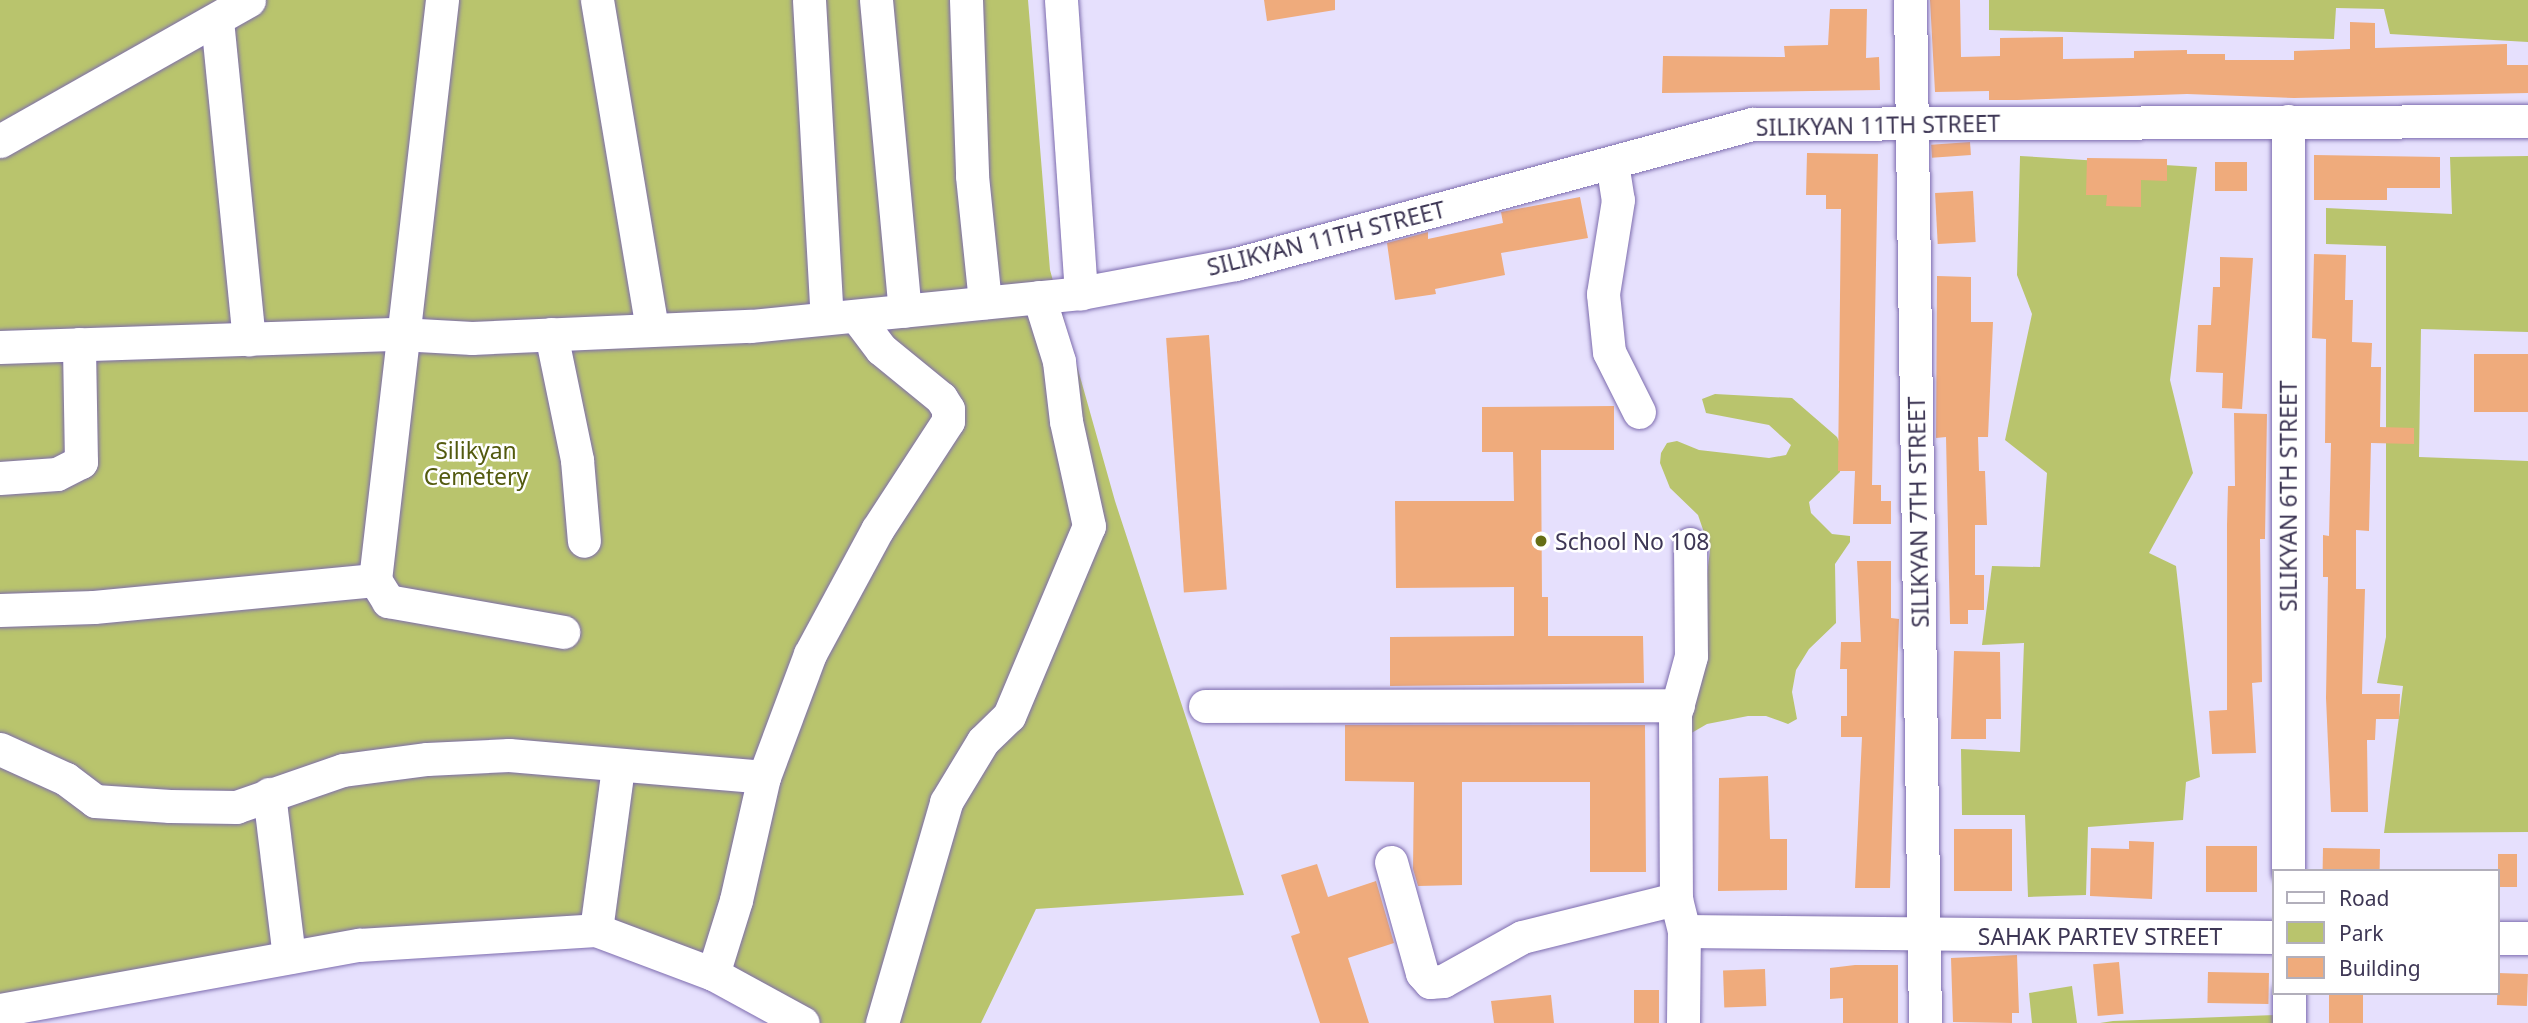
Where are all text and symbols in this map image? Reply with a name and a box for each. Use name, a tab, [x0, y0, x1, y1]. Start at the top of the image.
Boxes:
street label: SILIKYAN 11TH STREET	[1756, 109, 2000, 141]
street label: SILIKYAN 11TH STREET	[1204, 195, 1448, 281]
street label: SILIKYAN 6TH STREET	[2274, 380, 2302, 612]
street label: SILIKYAN 7TH STREET	[1902, 396, 1934, 628]
park label: Silikyan Cemetery	[424, 436, 528, 490]
place label: School No 108	[1555, 527, 1709, 555]
marker: School No 108	[1533, 533, 1549, 549]
legend	[2272, 869, 2500, 995]
text: Road	[2339, 884, 2389, 912]
text: Park	[2339, 919, 2383, 947]
street label: SAHAK PARTEV STREET	[1978, 922, 2222, 950]
text: Building	[2339, 954, 2421, 982]

